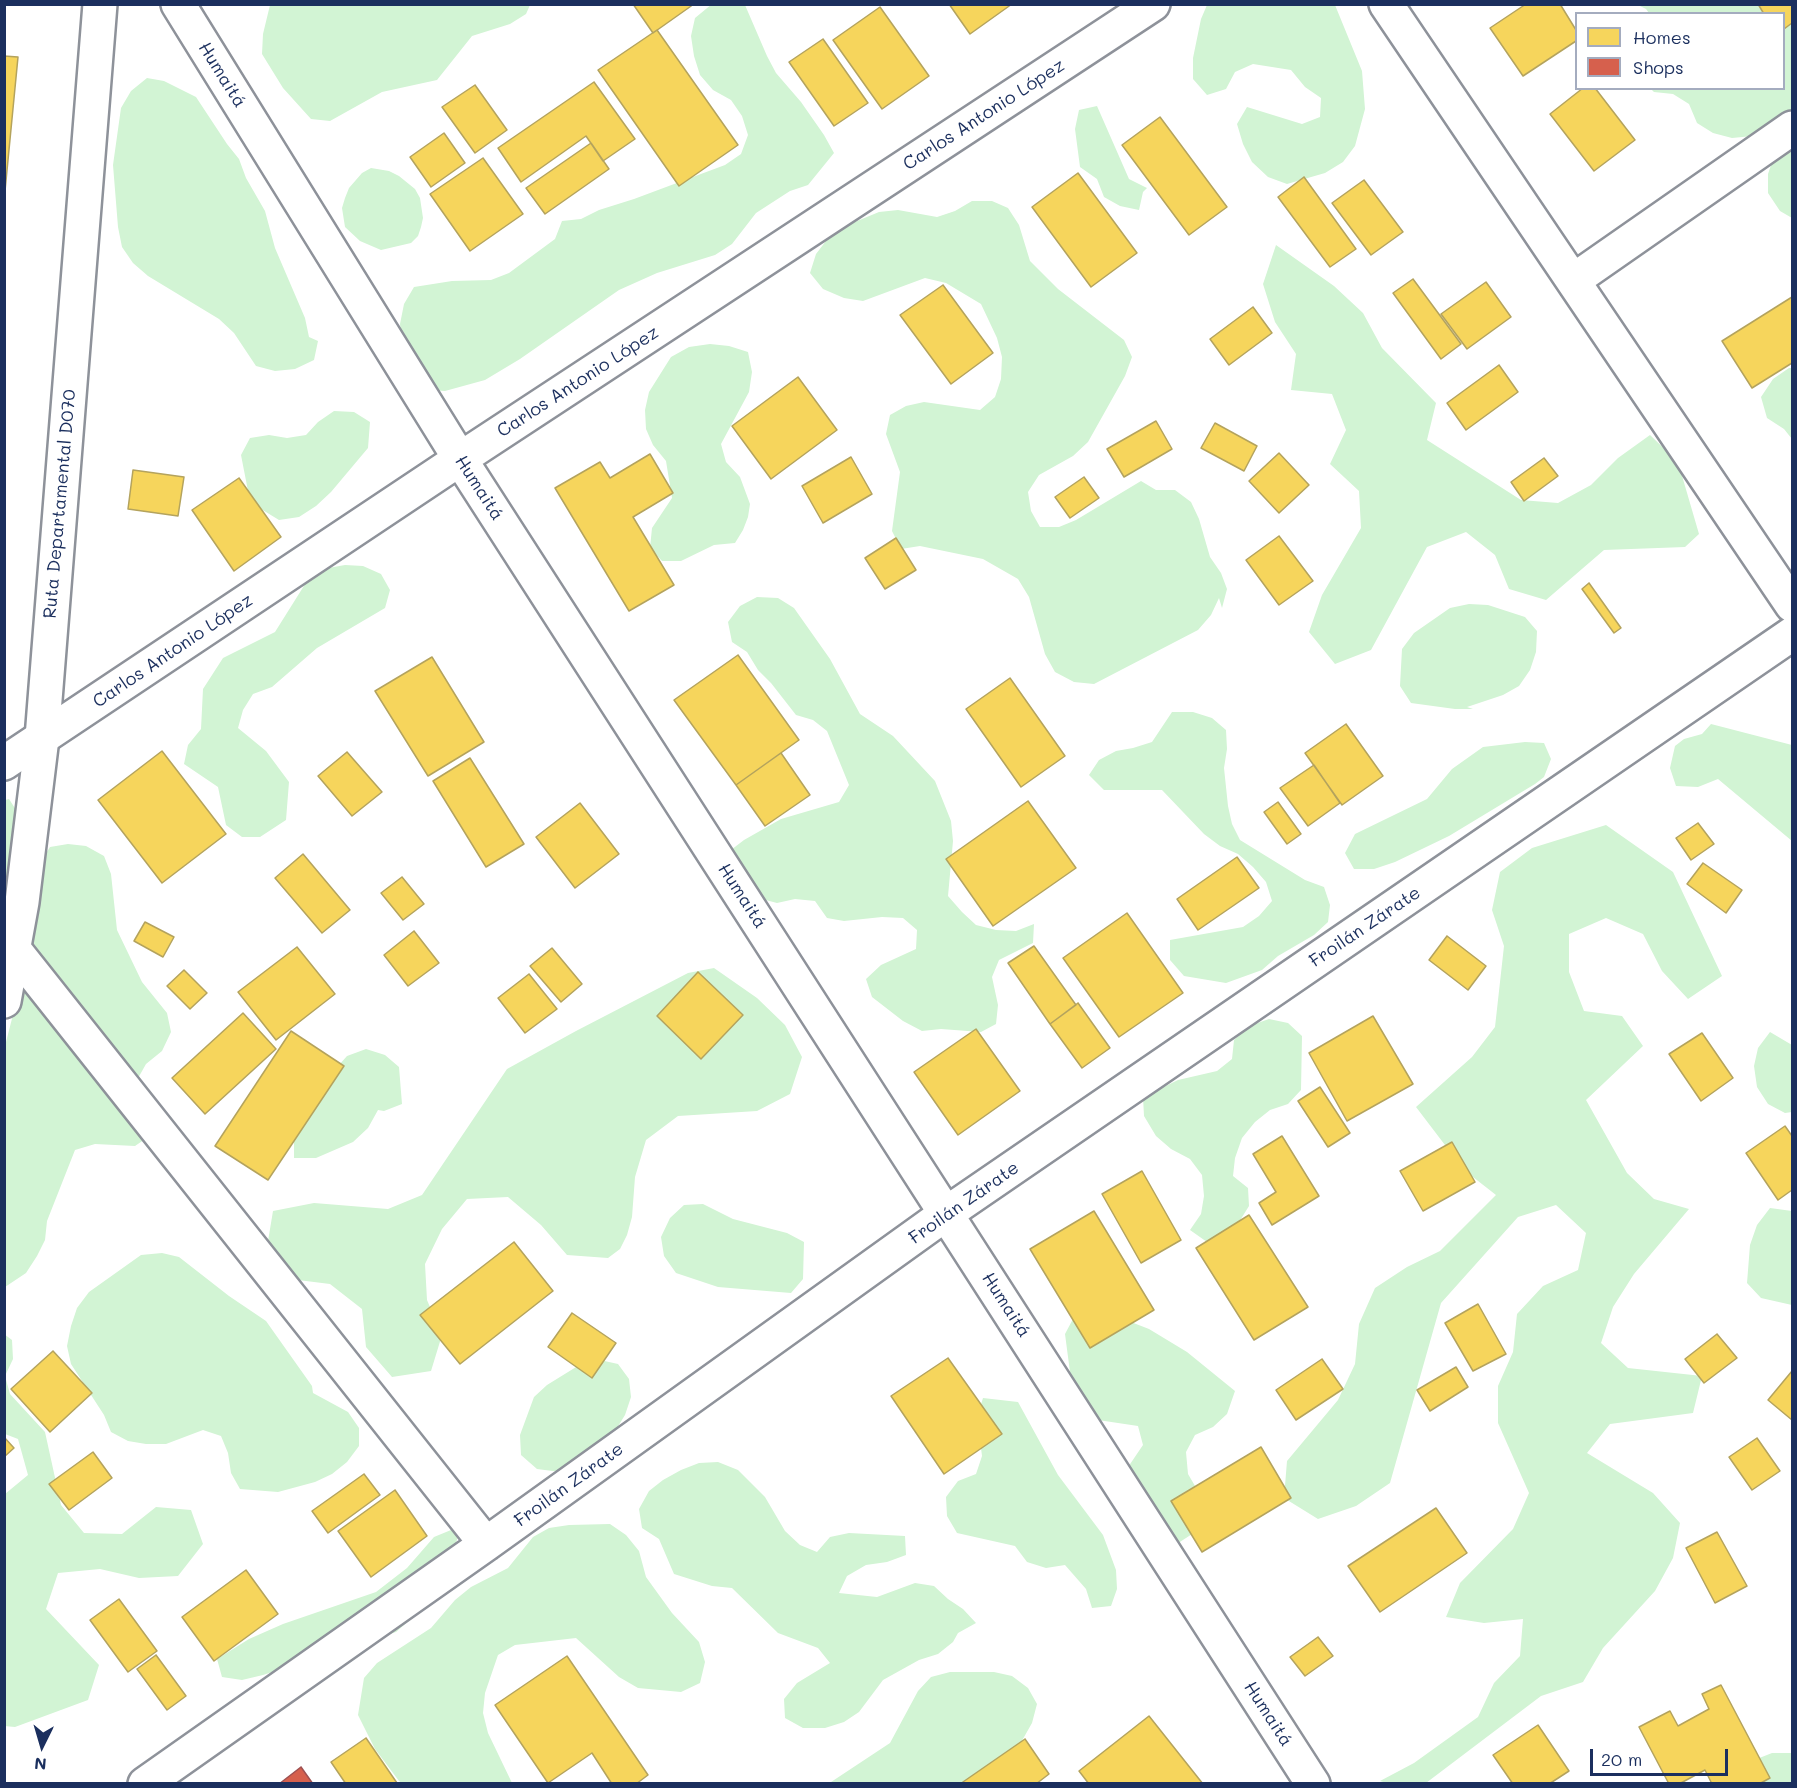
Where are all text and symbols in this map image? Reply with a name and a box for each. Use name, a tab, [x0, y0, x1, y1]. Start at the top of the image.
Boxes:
legend	[1575, 12, 1785, 90]
text: Homes	[1633, 25, 1691, 49]
street label: Humaitá	[194, 38, 250, 112]
street label: Carlos Antonio López	[899, 55, 1069, 175]
text: Shops	[1633, 55, 1684, 79]
street label: Carlos Antonio López	[493, 322, 663, 442]
street label: Ruta Departamental D070	[39, 389, 81, 619]
street label: Humaitá	[450, 452, 508, 524]
street label: Carlos Antonio López	[89, 589, 257, 713]
street label: Humaitá	[713, 860, 771, 932]
street label: Froilán Zárate	[1305, 882, 1425, 972]
street label: Froilán Zárate	[905, 1157, 1023, 1249]
street label: Humaitá	[977, 1269, 1035, 1341]
street label: Froilán Zárate	[510, 1438, 628, 1532]
street label: Humaitá	[1239, 1678, 1297, 1750]
north arrow	[12, 1716, 72, 1776]
scale bar	[1593, 1737, 1731, 1775]
text: 20 m	[1601, 1747, 1642, 1771]
text: N	[33, 1753, 47, 1775]

